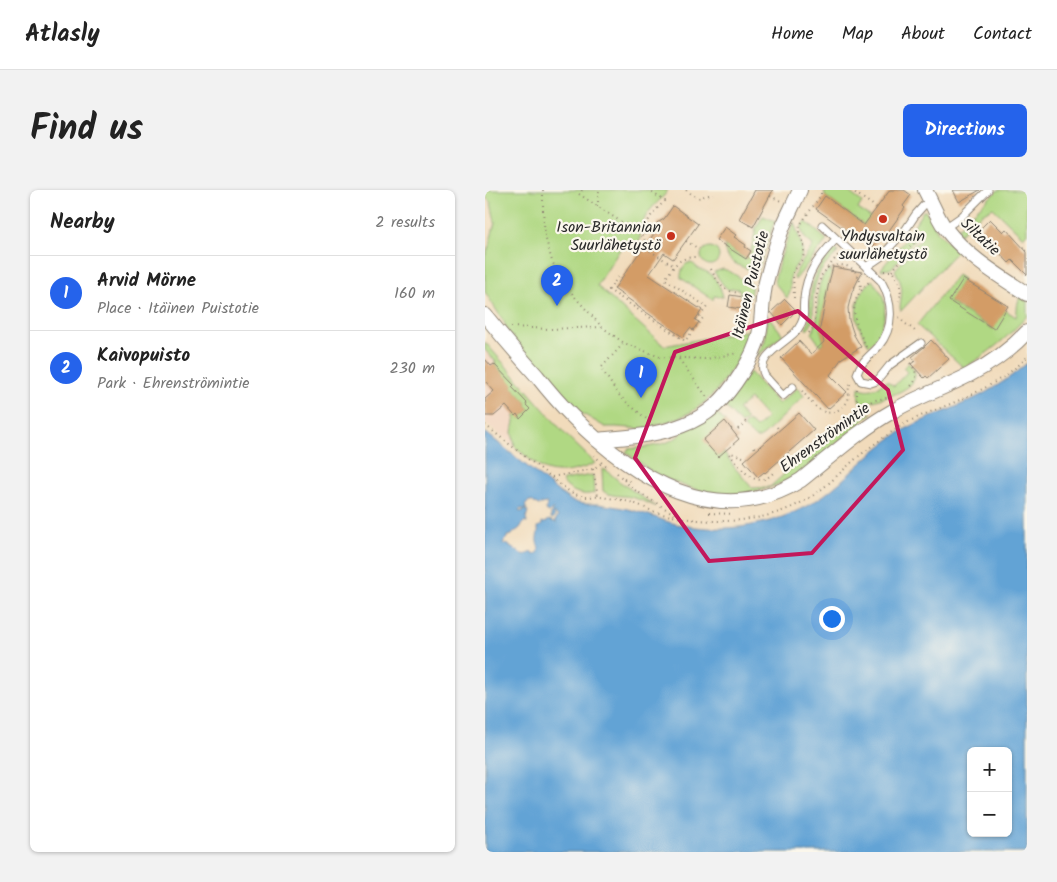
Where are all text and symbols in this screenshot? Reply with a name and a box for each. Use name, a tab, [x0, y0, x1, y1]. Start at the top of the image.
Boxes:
text: Atlasly	[25, 15, 100, 54]
text: Home	[771, 20, 814, 49]
text: Map	[842, 20, 873, 49]
text: About	[901, 20, 945, 49]
text: Contact	[973, 20, 1032, 49]
text: Find us	[30, 102, 143, 158]
button: Directions	[903, 104, 1027, 157]
text: Nearby	[50, 206, 115, 239]
text: 2 results	[375, 210, 435, 235]
street label: Siltatie	[954, 212, 1006, 262]
marker: Yhdysvaltain suurlähetystö	[877, 213, 889, 225]
place label: Ison-Britannian Suurlähetystö	[556, 215, 662, 258]
place label: Yhdysvaltain suurlähetystö	[839, 224, 928, 267]
street label: Itäinen Puistotie	[725, 228, 777, 342]
marker: Ison-Britannian Suurlähetystö	[665, 230, 677, 242]
pin: 2	[541, 265, 573, 306]
text: Arvid Mörne	[97, 266, 196, 296]
text: 1	[64, 281, 68, 306]
text: 160 m	[394, 281, 435, 306]
text: Place · Itäinen Puistotie	[97, 296, 259, 321]
text: Kaivopuisto	[97, 341, 190, 371]
text: 2	[61, 356, 71, 381]
text: 230 m	[389, 356, 435, 381]
pin: 1	[625, 357, 657, 398]
text: Park · Ehrenströmintie	[97, 371, 249, 396]
street label: Ehrenströmintie	[774, 397, 876, 479]
your location	[819, 606, 845, 632]
map controls	[967, 747, 1012, 837]
button: +	[967, 747, 1012, 792]
button: −	[967, 792, 1012, 837]

